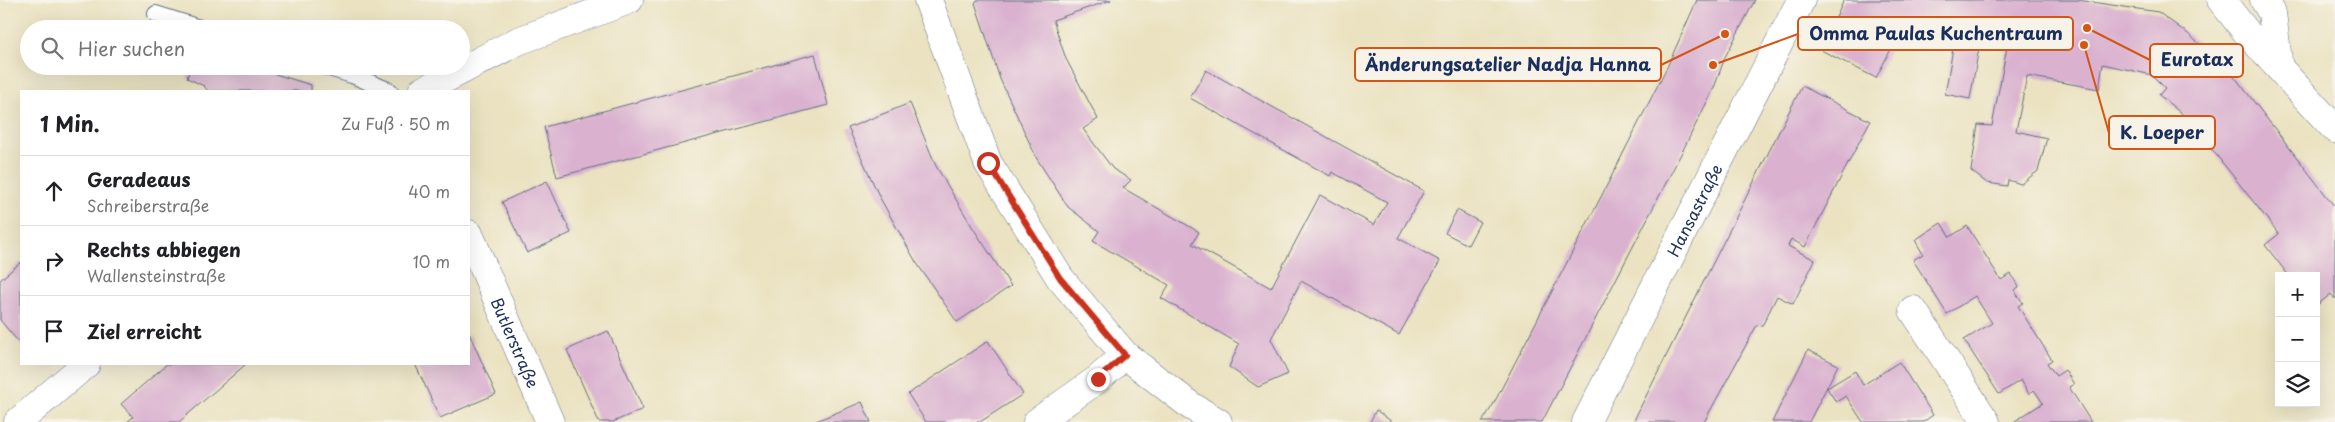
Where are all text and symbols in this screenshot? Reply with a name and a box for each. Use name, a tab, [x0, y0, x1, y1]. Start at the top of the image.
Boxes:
callout: Omma Paulas Kuchentraum	[1798, 17, 2073, 50]
text: Omma Paulas Kuchentraum	[1809, 19, 2063, 46]
search box	[20, 20, 470, 75]
icon: search	[38, 34, 66, 62]
text: Hier suchen	[78, 34, 185, 62]
callout: Eurotax	[2150, 44, 2243, 77]
text: Eurotax	[2161, 45, 2233, 72]
callout: Änderungsatelier Nadja Hanna	[1355, 48, 1661, 81]
text: Änderungsatelier Nadja Hanna	[1364, 50, 1651, 77]
text: 1 Min.	[40, 107, 100, 139]
text: Zu Fuß · 50 m	[341, 111, 450, 135]
callout: K. Loeper	[2109, 116, 2215, 149]
text: K. Loeper	[2120, 118, 2205, 145]
route start	[977, 152, 1000, 175]
street label: Hansastraße	[1660, 159, 1728, 260]
text: Geradeaus	[87, 165, 191, 193]
icon: ahead	[40, 177, 68, 205]
text: 40 m	[408, 179, 450, 203]
text: Schreiberstraße	[87, 193, 209, 217]
text: Rechts abbiegen	[87, 235, 241, 263]
icon: right	[40, 247, 68, 275]
text: 10 m	[413, 249, 450, 273]
text: Wallensteinstraße	[87, 263, 226, 287]
map controls	[2275, 272, 2320, 407]
button: +	[2275, 272, 2320, 317]
street label: Butlerstraße	[486, 293, 546, 391]
icon: arrive	[40, 317, 68, 345]
text: Ziel erreicht	[87, 317, 202, 345]
button: −	[2275, 317, 2320, 362]
button: layers	[2275, 362, 2320, 407]
route end	[1087, 368, 1110, 391]

